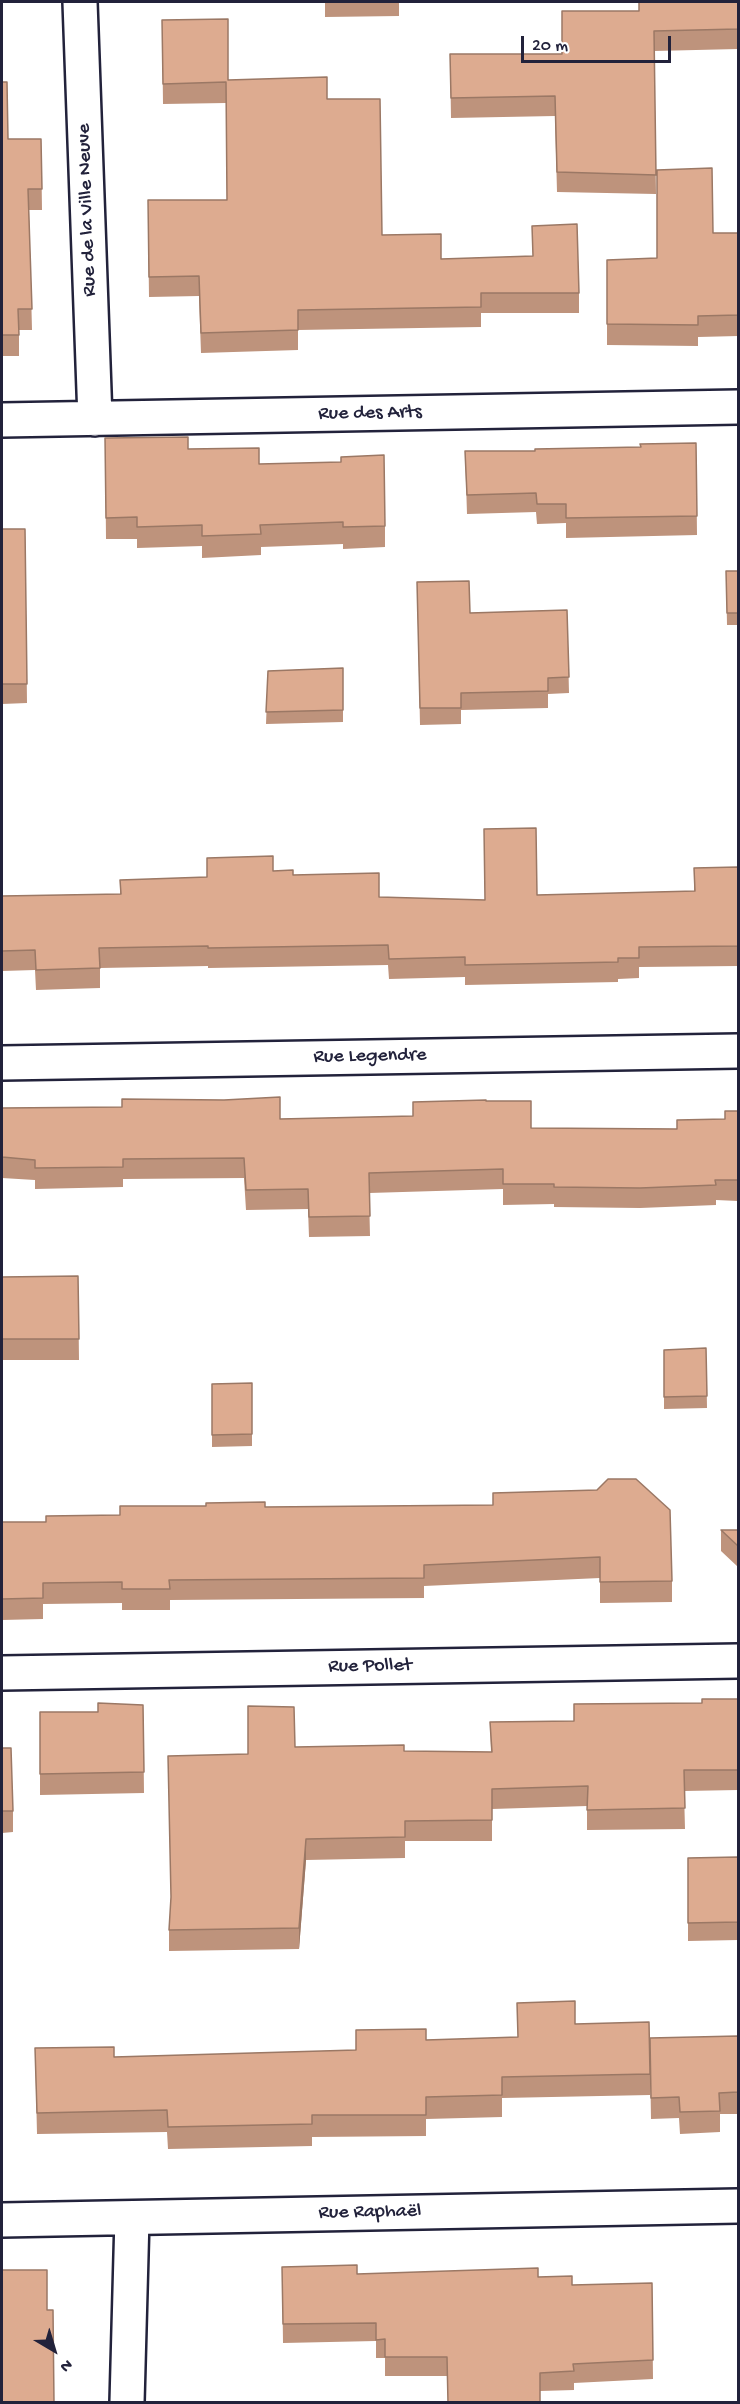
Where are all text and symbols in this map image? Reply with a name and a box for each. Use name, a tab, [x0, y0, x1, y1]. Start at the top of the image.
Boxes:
scale bar	[524, 24, 674, 62]
text: 20 m	[532, 36, 568, 57]
street label: Rue de la Ville Neuve	[73, 123, 103, 297]
street label: Rue des Arts	[318, 401, 422, 427]
street label: Rue Legendre	[313, 1044, 427, 1070]
street label: Rue Pollet	[328, 1654, 412, 1680]
street label: Rue Raphaël	[318, 2200, 422, 2226]
north arrow	[24, 2320, 84, 2380]
text: N	[55, 2354, 75, 2375]

